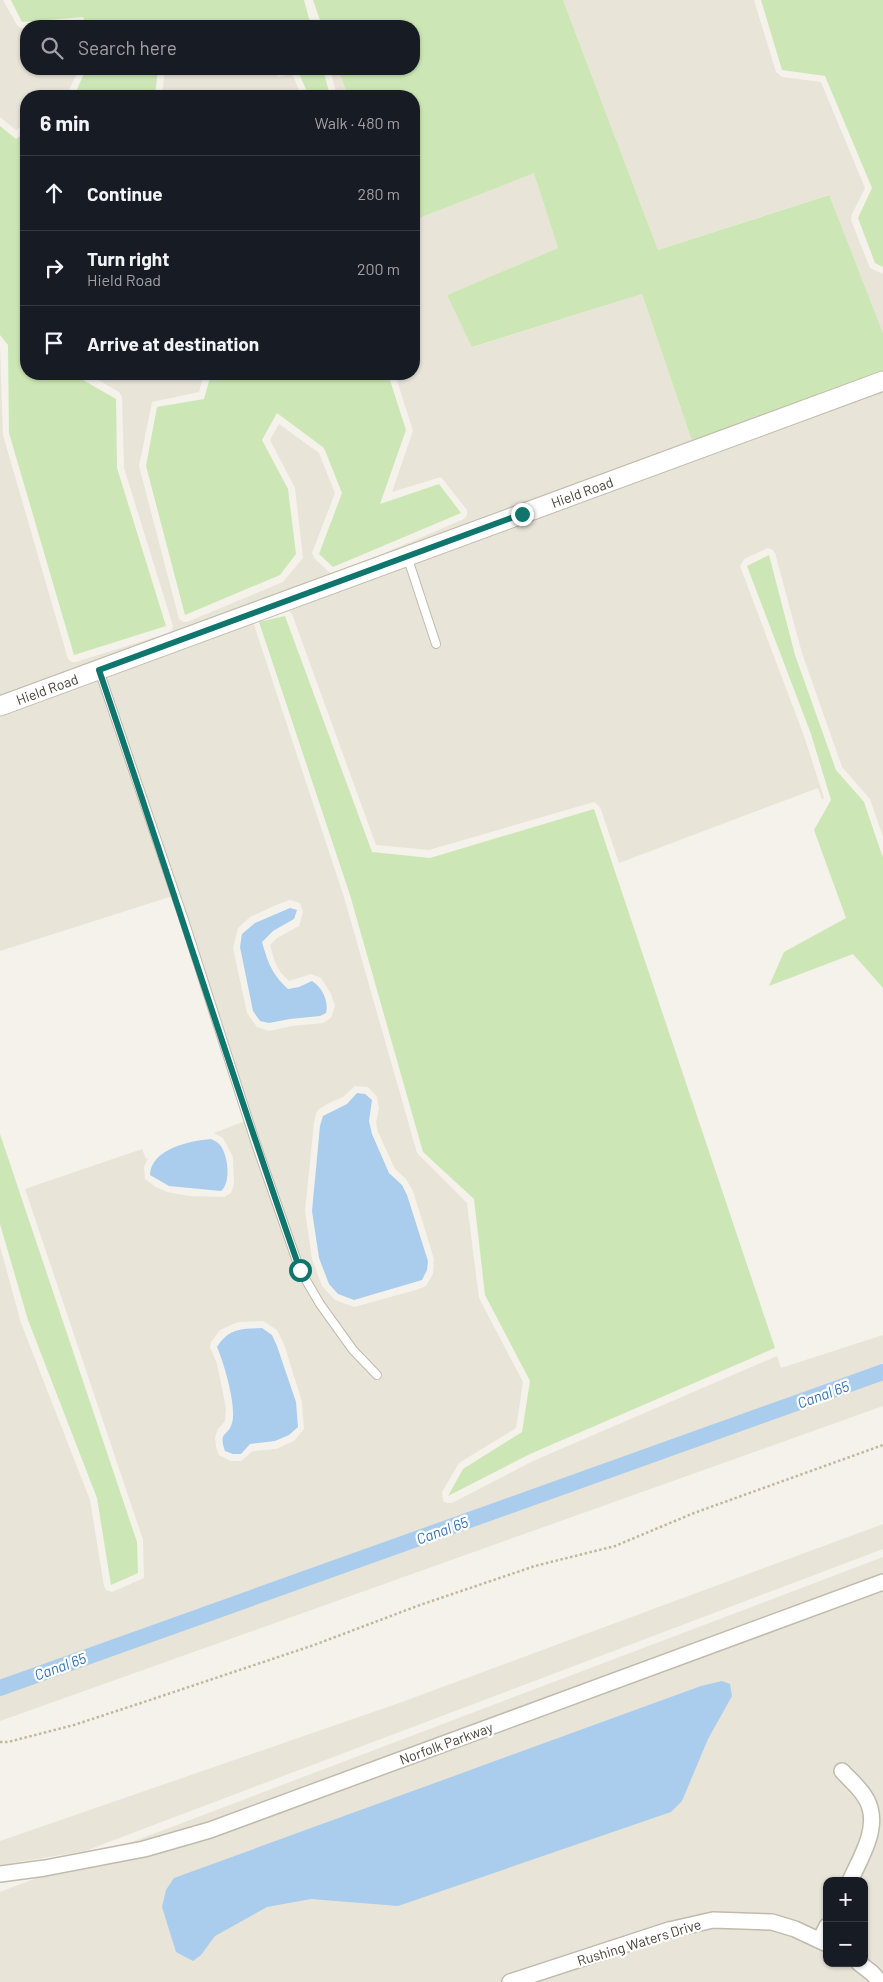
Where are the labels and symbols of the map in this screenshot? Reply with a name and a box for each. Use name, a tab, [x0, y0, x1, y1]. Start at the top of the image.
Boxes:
street label: Hield Road	[549, 473, 615, 511]
route end	[511, 503, 534, 526]
street label: Hield Road	[14, 670, 80, 708]
route start	[289, 1259, 312, 1282]
water label: Canal 65	[795, 1376, 852, 1412]
water label: Canal 65	[414, 1512, 471, 1548]
water label: Canal 65	[32, 1648, 89, 1684]
street label: Norfolk Parkway	[397, 1718, 496, 1768]
street label: Rushing Waters Drive	[575, 1915, 703, 1969]

